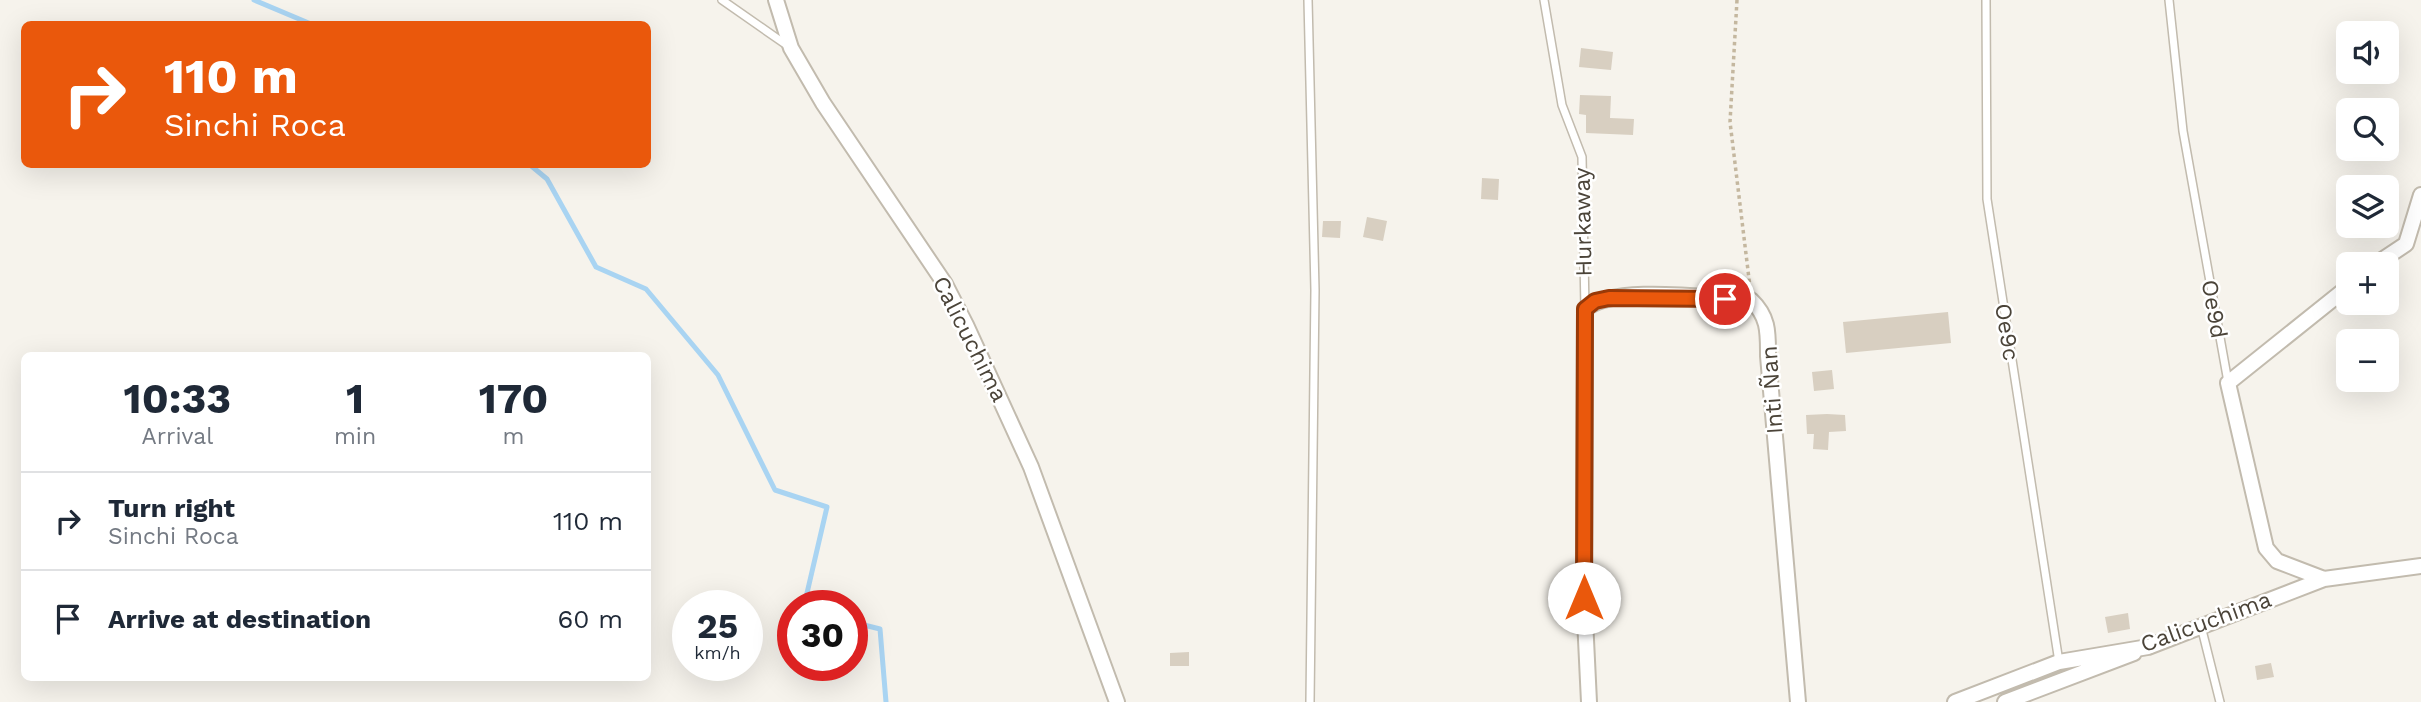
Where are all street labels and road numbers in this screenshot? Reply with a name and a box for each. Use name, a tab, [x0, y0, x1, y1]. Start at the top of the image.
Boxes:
street label: Hurkaway	[1569, 167, 1597, 277]
street label: Calicuchima	[927, 272, 1013, 406]
street label: Oe9d	[2196, 278, 2232, 340]
street label: Oe9c	[1989, 301, 2025, 363]
street label: Inti Ñan	[1755, 345, 1789, 435]
street label: Calicuchima	[2137, 586, 2275, 658]

